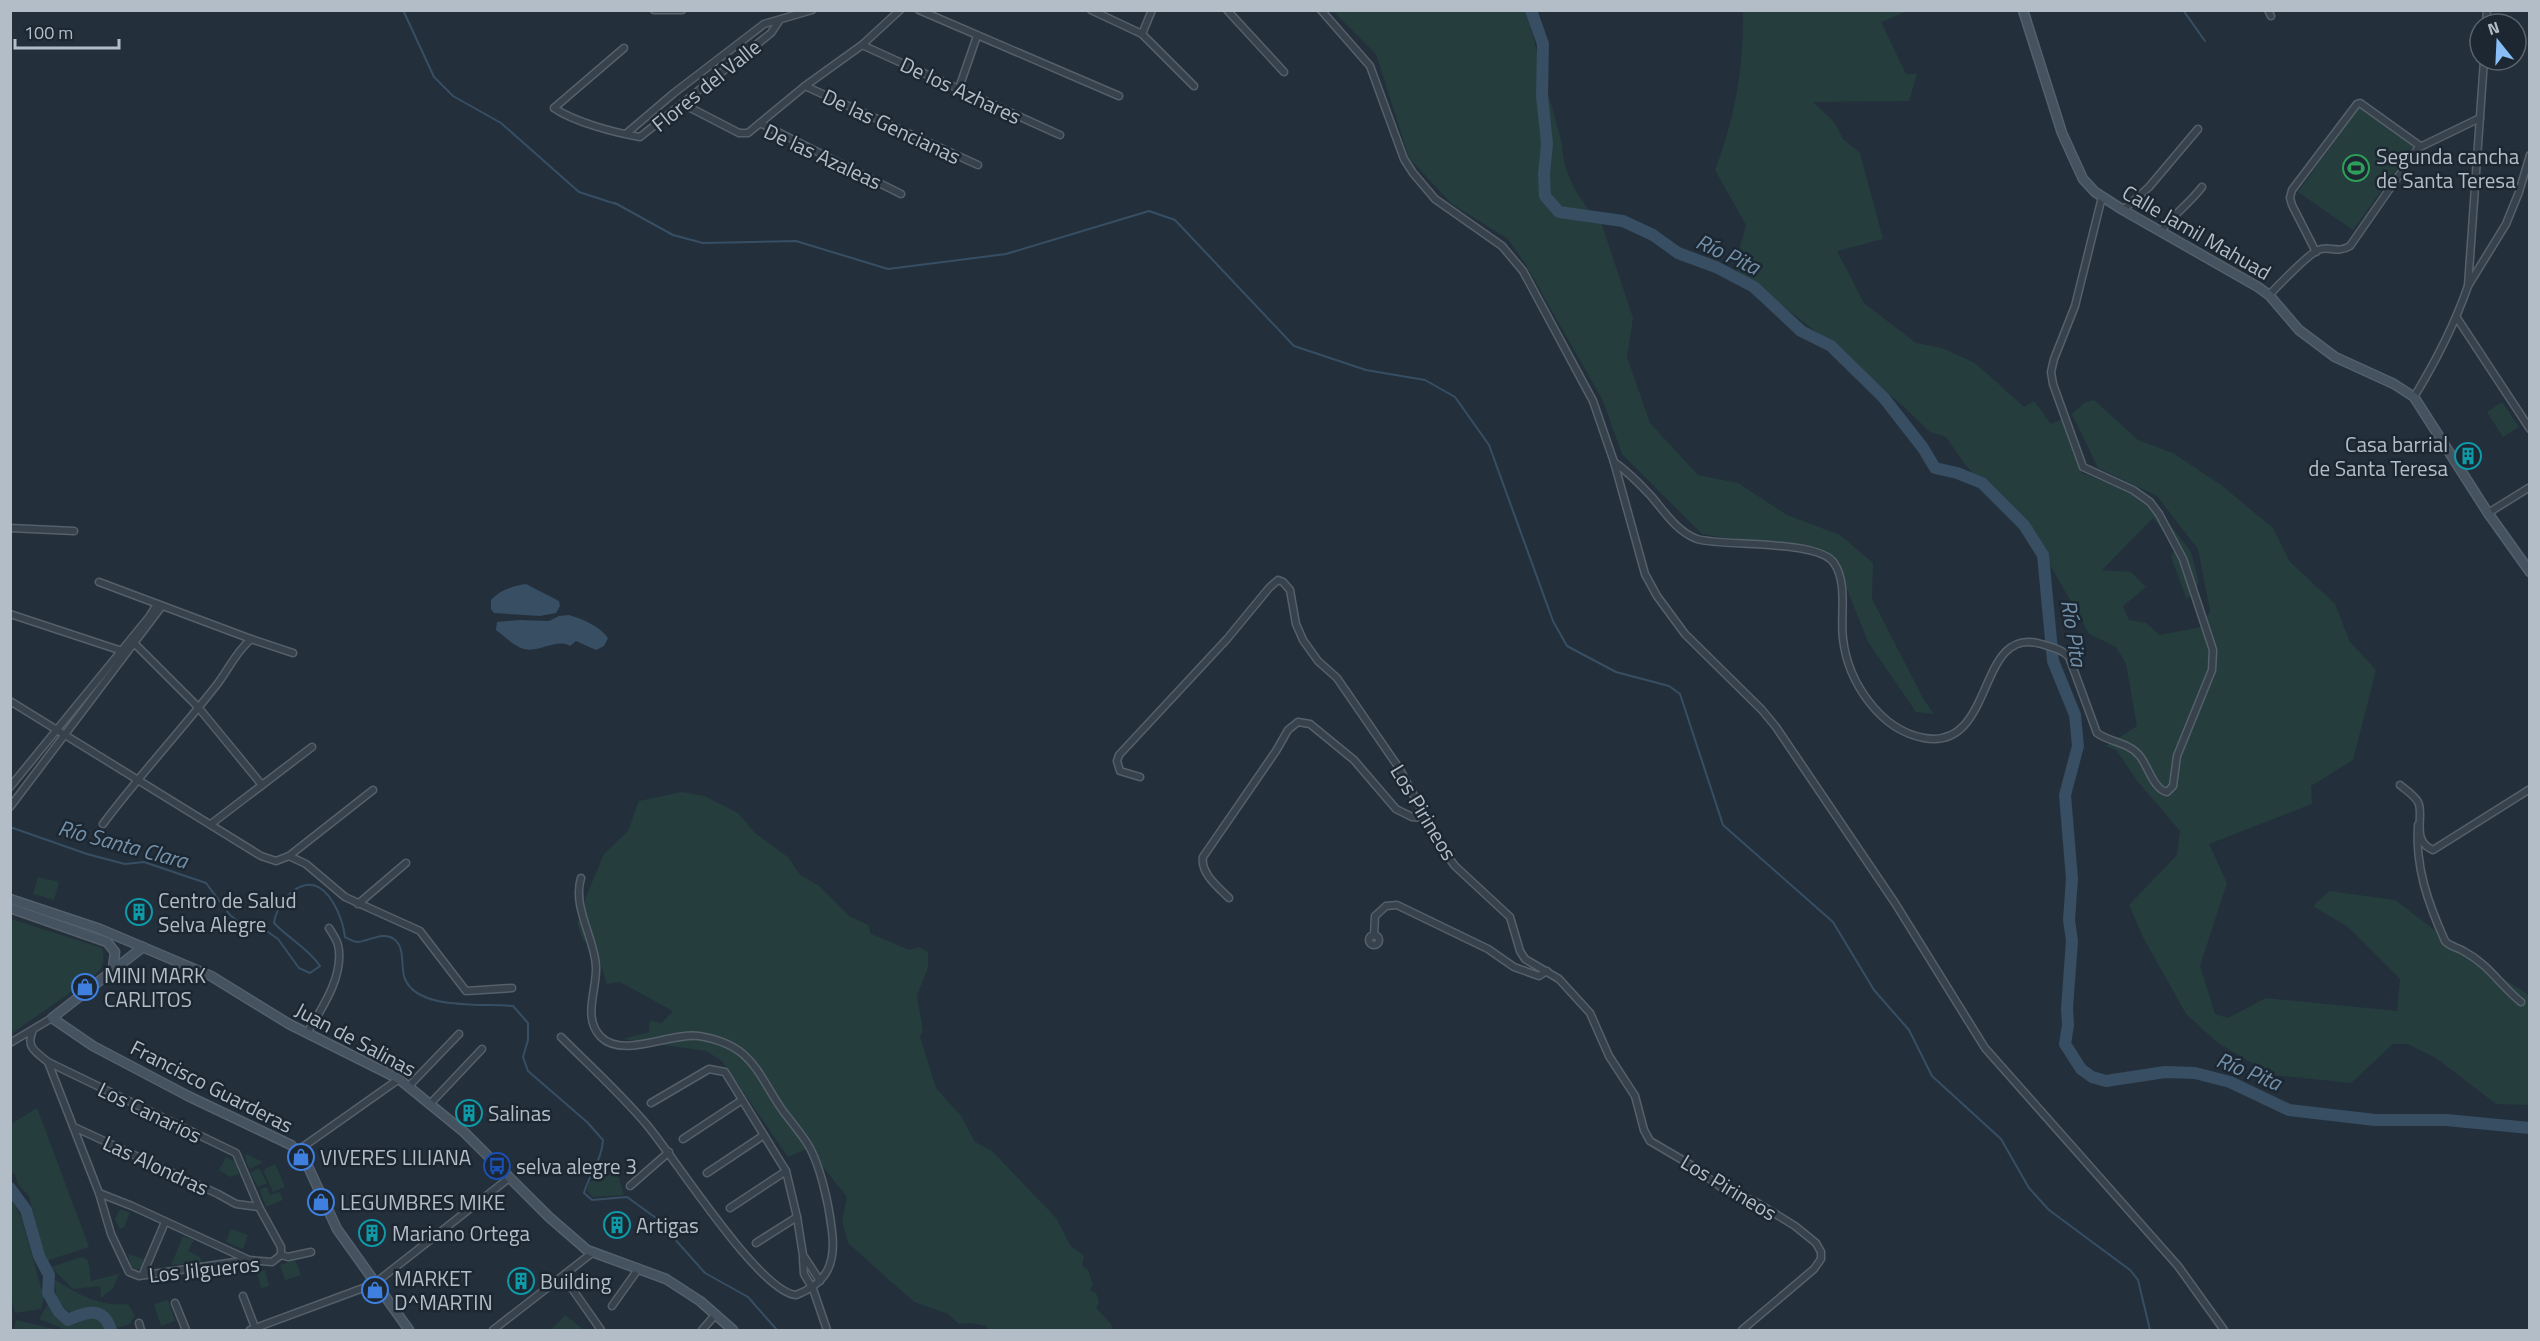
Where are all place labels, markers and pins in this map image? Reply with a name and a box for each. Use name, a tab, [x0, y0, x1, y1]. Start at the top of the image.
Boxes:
place label: Segunda cancha de Santa Teresa	[2376, 140, 2520, 196]
sports icon: Segunda cancha de Santa Teresa	[2341, 153, 2371, 183]
place label: Casa barrial de Santa Teresa	[2308, 428, 2448, 484]
building icon: Casa barrial de Santa Teresa	[2453, 441, 2483, 471]
place label: Centro de Salud Selva Alegre	[158, 884, 297, 940]
building icon: Centro de Salud Selva Alegre	[124, 897, 154, 927]
place label: MINI MARK CARLITOS	[104, 959, 206, 1015]
shop icon: MINI MARK CARLITOS	[70, 972, 100, 1002]
place label: Salinas	[488, 1097, 551, 1129]
building icon: Salinas	[454, 1098, 484, 1128]
place label: VIVERES LILIANA	[320, 1141, 472, 1173]
shop icon: VIVERES LILIANA	[286, 1142, 316, 1172]
place label: selva alegre 3	[516, 1150, 637, 1182]
bus stop icon: selva alegre 3	[482, 1151, 512, 1181]
place label: LEGUMBRES MIKE	[340, 1186, 505, 1218]
shop icon: LEGUMBRES MIKE	[306, 1187, 336, 1217]
place label: Artigas	[636, 1209, 699, 1241]
building icon: Artigas	[602, 1210, 632, 1240]
place label: Mariano Ortega	[392, 1217, 530, 1249]
building icon: Mariano Ortega	[357, 1218, 387, 1248]
place label: MARKET D^MARTIN	[394, 1262, 493, 1318]
place label: Building	[540, 1265, 612, 1297]
building icon: Building	[506, 1266, 536, 1296]
shop icon: MARKET D^MARTIN	[360, 1275, 390, 1305]

